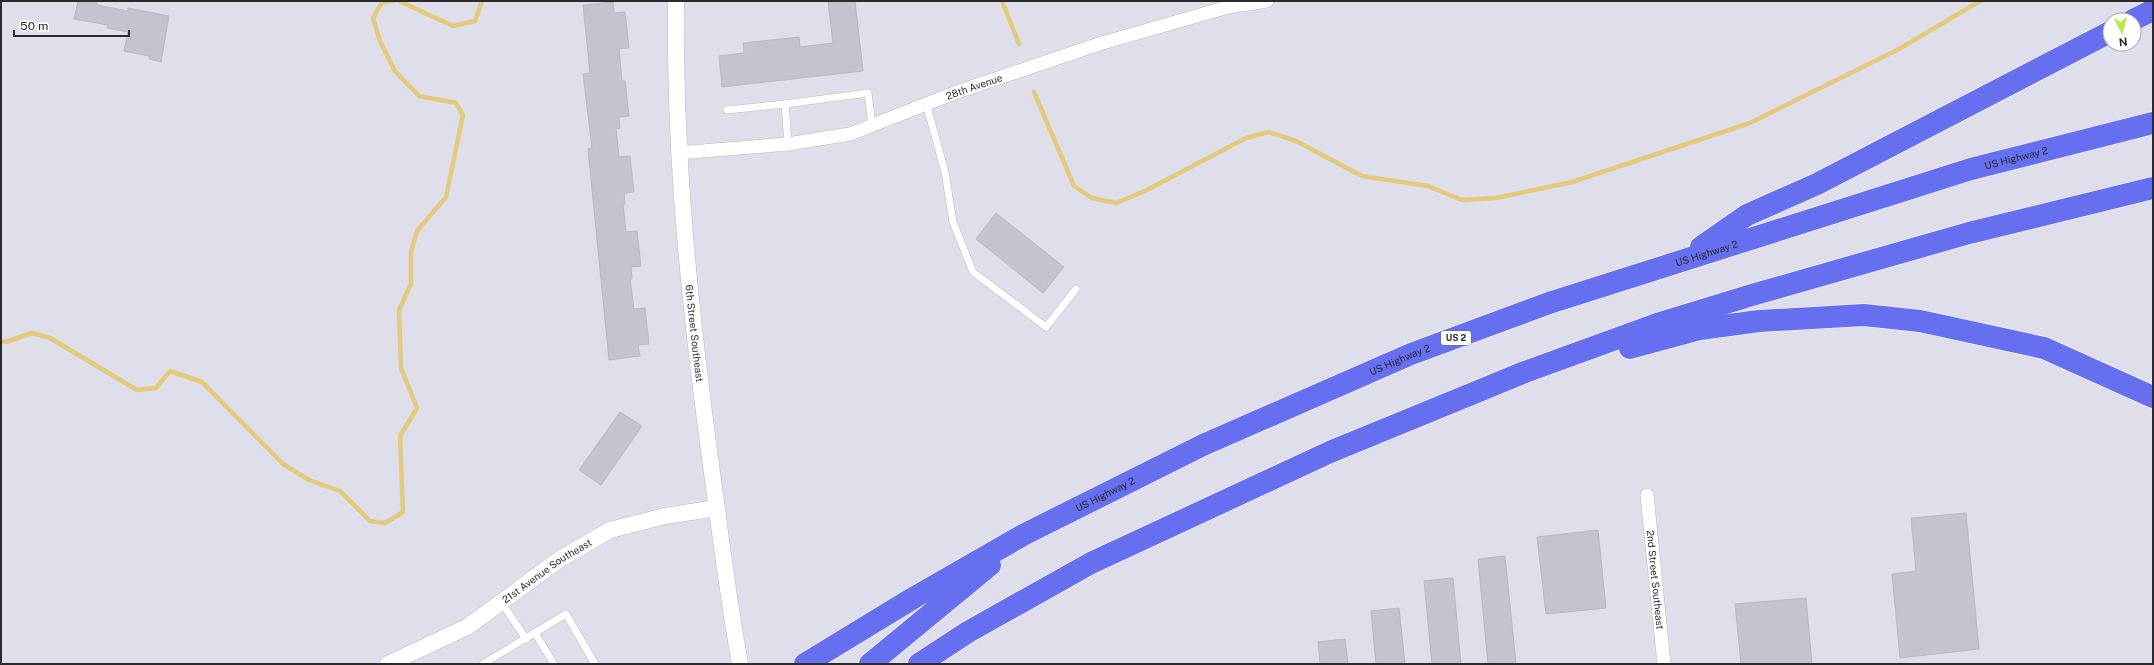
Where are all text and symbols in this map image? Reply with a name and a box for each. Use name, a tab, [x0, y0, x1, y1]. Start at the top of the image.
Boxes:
scale bar	[14, 12, 129, 38]
north arrow	[2102, 12, 2142, 52]
text: 50 m	[20, 19, 48, 33]
text: N	[2118, 36, 2128, 48]
street label: 28th Avenue	[944, 71, 1004, 102]
street label: US Highway 2	[1983, 144, 2049, 171]
street label: US Highway 2	[1674, 237, 1739, 269]
street label: 6th Street Southeast	[684, 284, 706, 383]
road number: US 2	[1441, 331, 1471, 345]
street label: US Highway 2	[1367, 341, 1432, 378]
street label: US Highway 2	[1073, 474, 1137, 514]
street label: 2nd Street Southeast	[1645, 529, 1666, 630]
street label: 21st Avenue Southeast	[500, 536, 594, 605]

